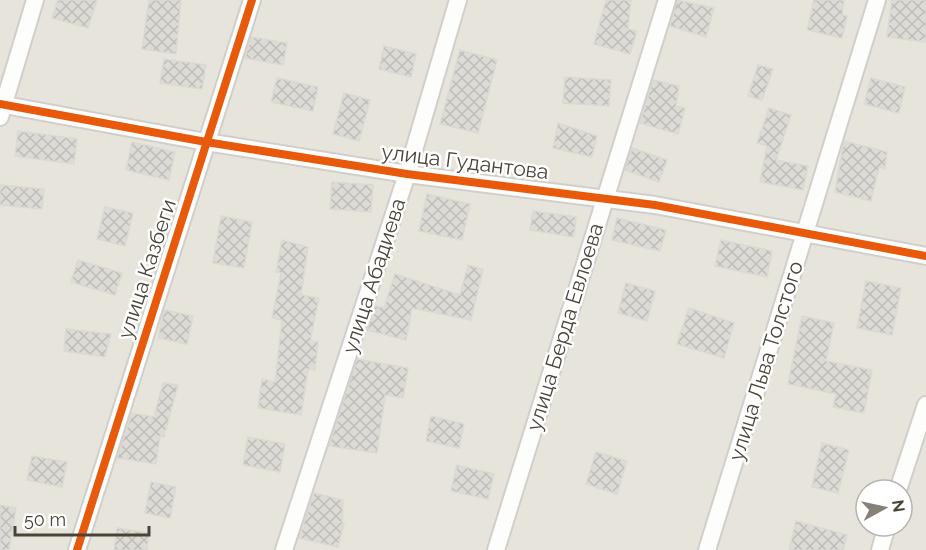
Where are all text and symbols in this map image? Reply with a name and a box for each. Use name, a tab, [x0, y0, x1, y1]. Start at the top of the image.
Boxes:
street label: улица Гудантова	[380, 139, 550, 184]
street label: улица Абадиева	[337, 195, 410, 357]
street label: улица Казбеги	[112, 196, 181, 342]
street label: улица Берда Евлоева	[521, 220, 608, 434]
street label: улица Льва Толстого	[723, 258, 808, 464]
north arrow	[854, 478, 914, 538]
scale bar	[15, 499, 148, 537]
text: N	[888, 499, 909, 513]
text: 50 m	[24, 509, 66, 530]

